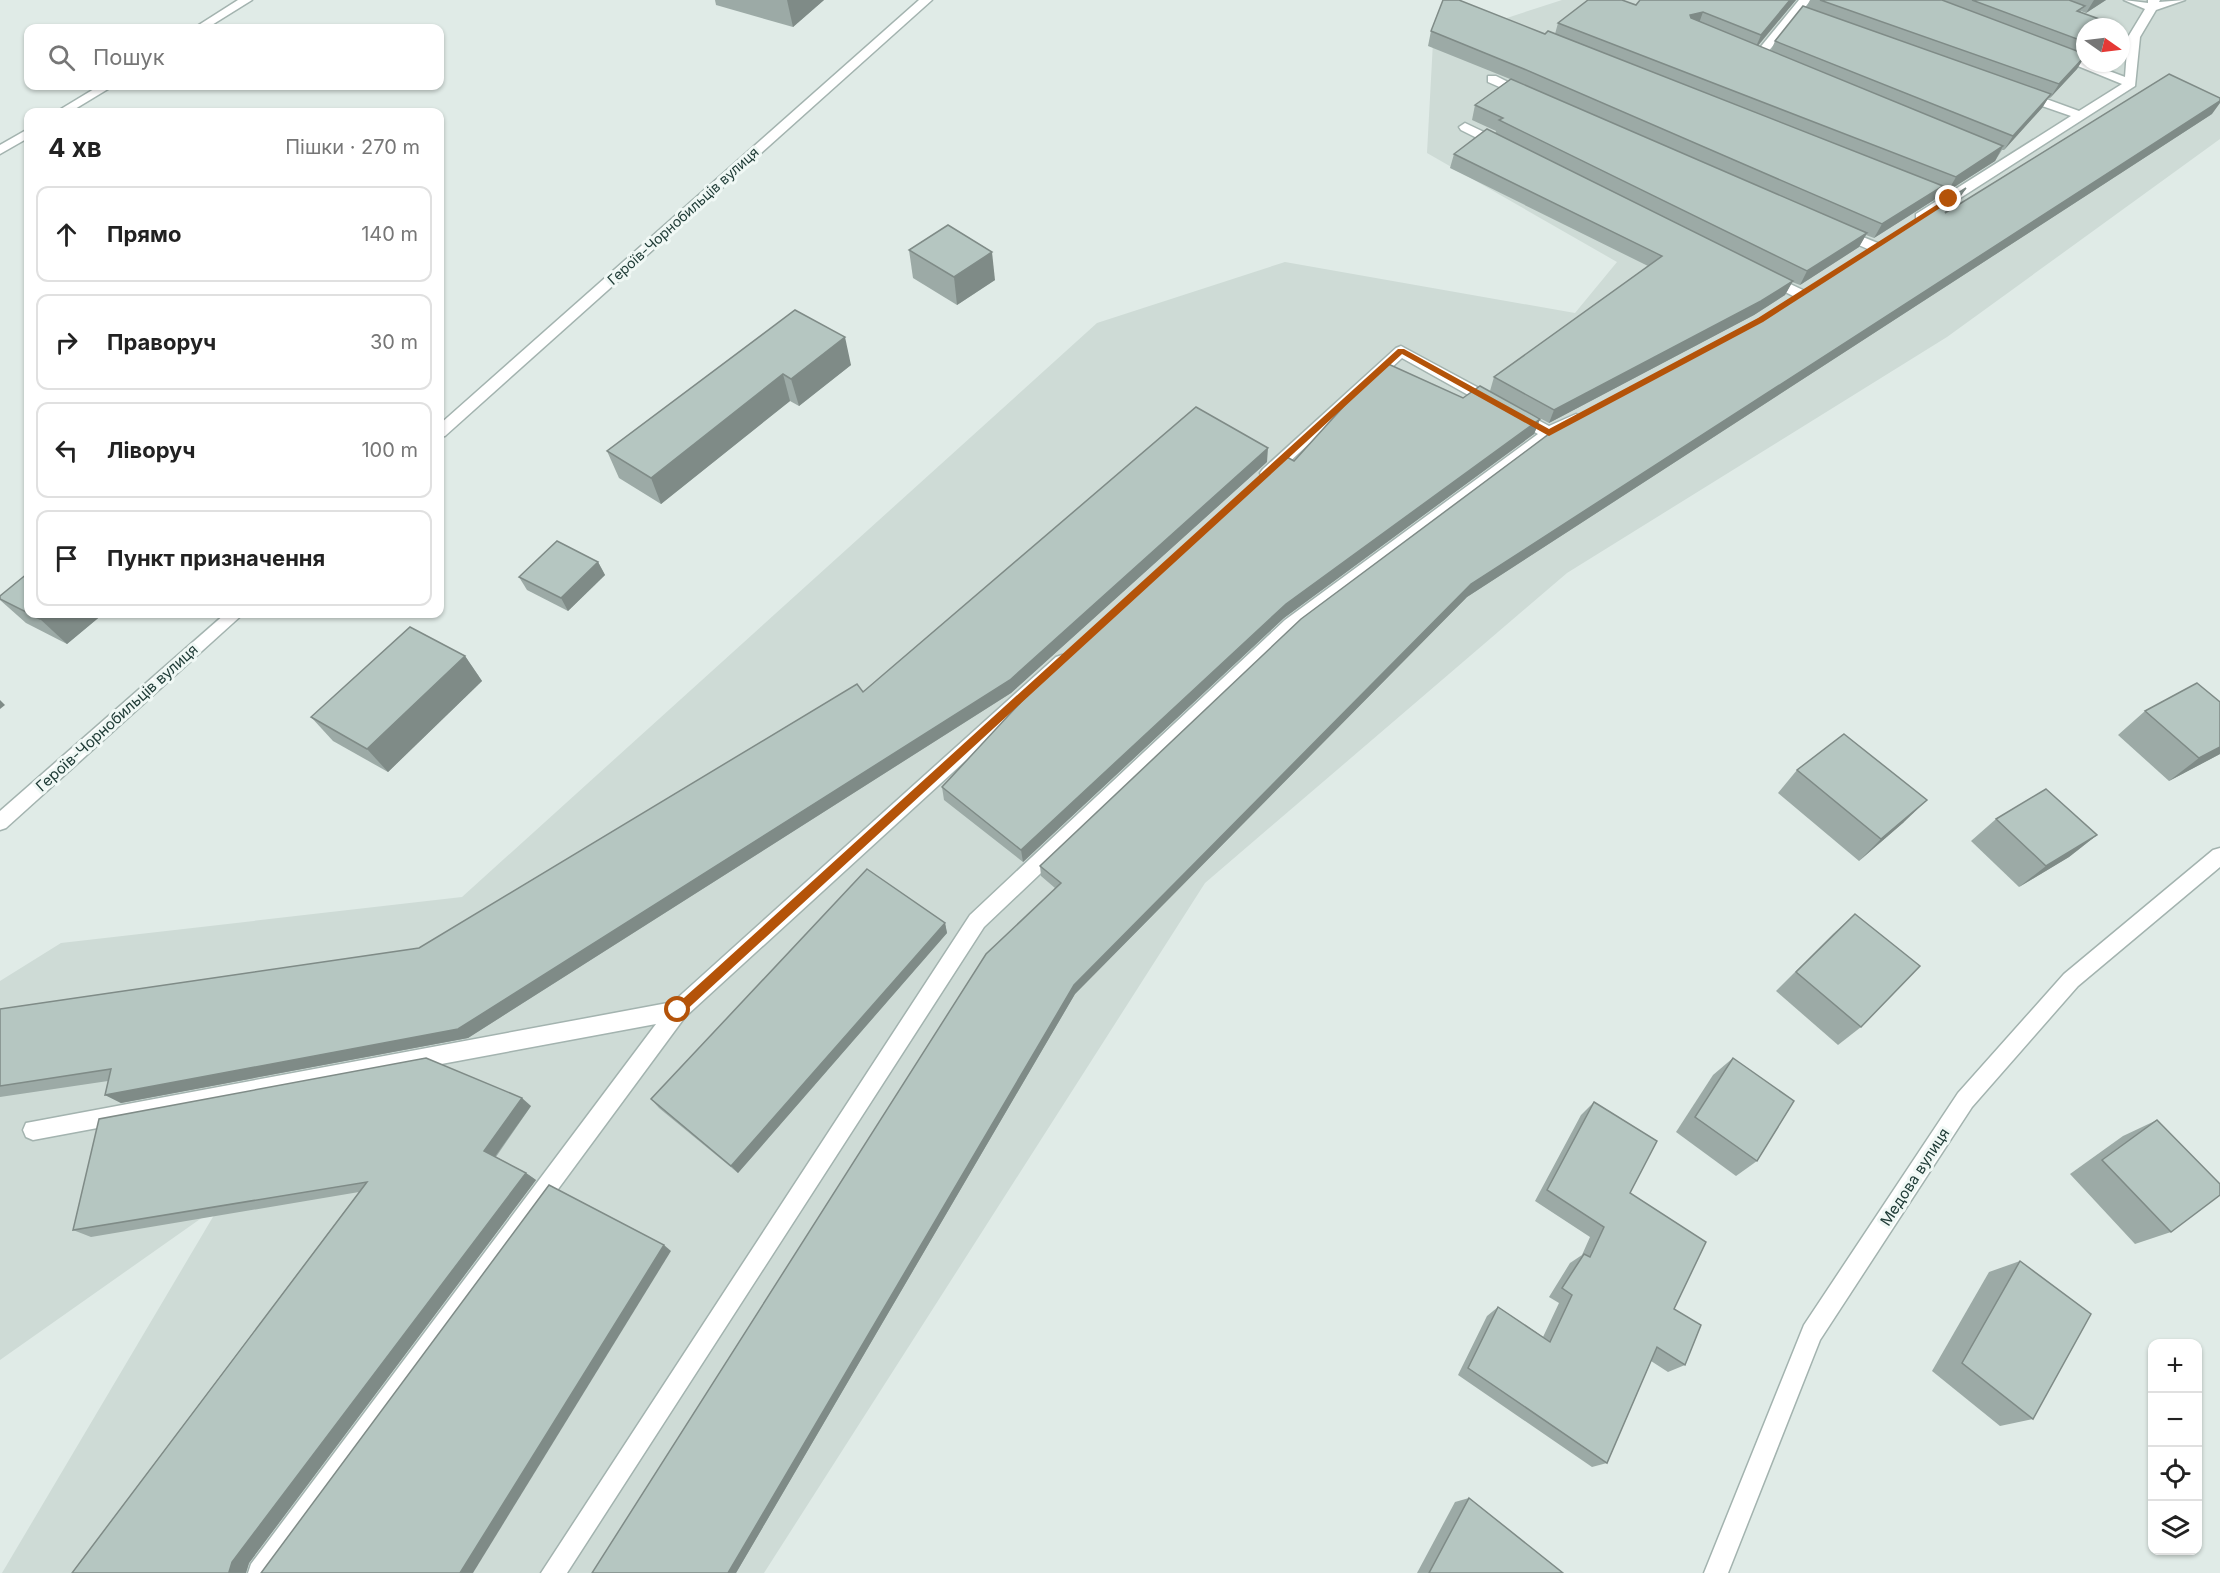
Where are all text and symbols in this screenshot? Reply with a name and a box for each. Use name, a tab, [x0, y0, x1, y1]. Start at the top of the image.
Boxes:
north arrow	[2076, 18, 2130, 72]
search box	[24, 24, 444, 90]
icon: search	[45, 41, 78, 74]
text: Пошук	[93, 44, 165, 70]
text: 4 хв	[48, 132, 102, 163]
text: Пішки · 270 m	[285, 135, 420, 159]
street label: Героїв-Чорнобильців вулиця	[604, 143, 762, 288]
route end	[1935, 185, 1961, 211]
icon: ahead	[50, 218, 83, 251]
text: Прямо	[107, 221, 181, 247]
text: 140 m	[361, 222, 418, 246]
icon: right	[50, 326, 83, 359]
text: Праворуч	[107, 329, 216, 355]
text: 30 m	[370, 330, 418, 354]
icon: left	[50, 434, 83, 467]
text: Ліворуч	[107, 437, 195, 463]
text: 100 m	[361, 438, 418, 462]
icon: arrive	[50, 542, 83, 575]
text: Пункт призначення	[107, 545, 325, 571]
street label: Героїв-Чорнобильців вулиця	[32, 640, 202, 795]
route start	[664, 996, 690, 1022]
street label: Медова вулиця	[1876, 1124, 1953, 1229]
map controls	[2148, 1339, 2202, 1555]
button: +	[2148, 1339, 2202, 1393]
button: −	[2148, 1393, 2202, 1447]
button: locate	[2148, 1447, 2202, 1501]
button: layers	[2148, 1501, 2202, 1555]

